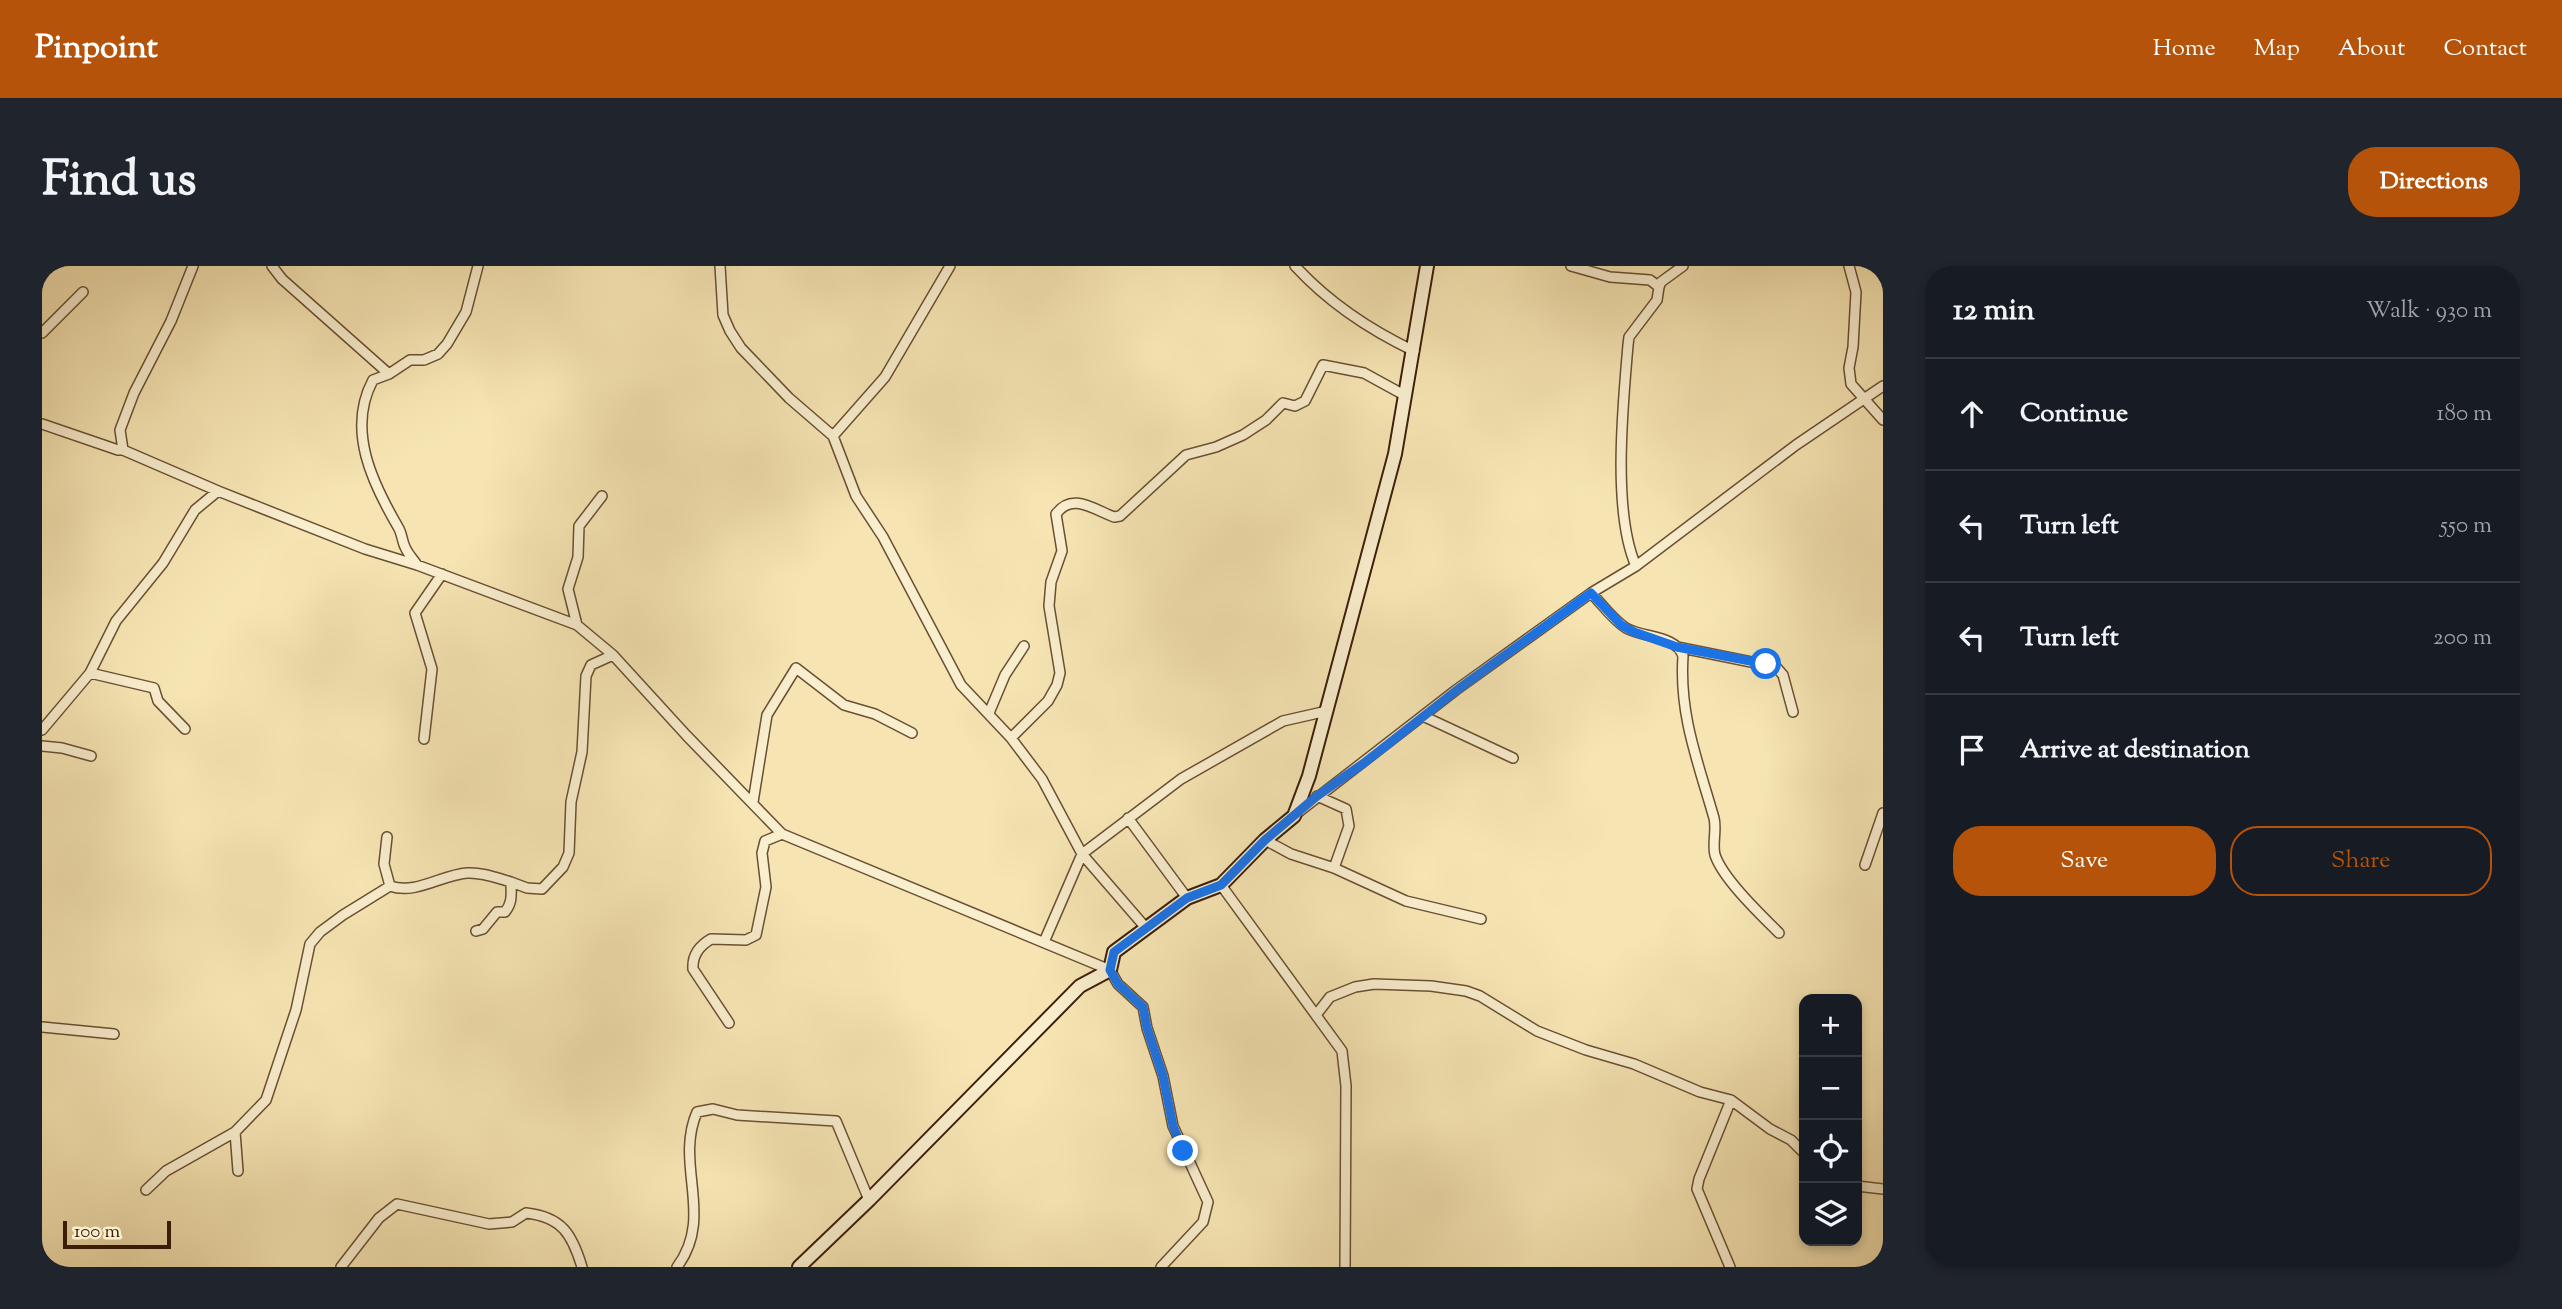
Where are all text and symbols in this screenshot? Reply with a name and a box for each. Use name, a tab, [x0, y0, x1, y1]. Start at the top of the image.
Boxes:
text: Pinpoint	[35, 25, 158, 73]
text: Home	[2153, 32, 2216, 66]
text: Map	[2254, 32, 2300, 66]
text: About	[2338, 32, 2405, 66]
text: Contact	[2443, 32, 2527, 66]
text: Find us	[42, 147, 196, 217]
button: Directions	[2348, 147, 2520, 217]
text: 12 min	[1953, 290, 2035, 333]
text: Walk · 930 m	[2366, 295, 2492, 328]
icon: ahead	[1953, 395, 1991, 433]
text: Continue	[2020, 396, 2128, 433]
text: 180 m	[2437, 398, 2492, 431]
icon: left	[1953, 507, 1991, 545]
text: Turn left	[2020, 508, 2119, 545]
text: 550 m	[2440, 510, 2492, 543]
icon: left	[1953, 619, 1991, 657]
text: Turn left	[2020, 620, 2119, 657]
text: 200 m	[2433, 622, 2492, 655]
route start	[1750, 648, 1781, 679]
icon: arrive	[1953, 731, 1991, 769]
text: Arrive at destination	[2020, 732, 2250, 769]
button: Save	[1953, 826, 2216, 896]
button: Share	[2230, 826, 2492, 896]
map controls	[1799, 994, 1862, 1246]
button: +	[1799, 994, 1862, 1057]
button: −	[1799, 1057, 1862, 1120]
button: locate	[1799, 1120, 1862, 1183]
route end	[1167, 1135, 1198, 1166]
button: layers	[1799, 1183, 1862, 1246]
scale bar	[63, 1218, 172, 1250]
text: 100 m	[74, 1219, 120, 1246]

